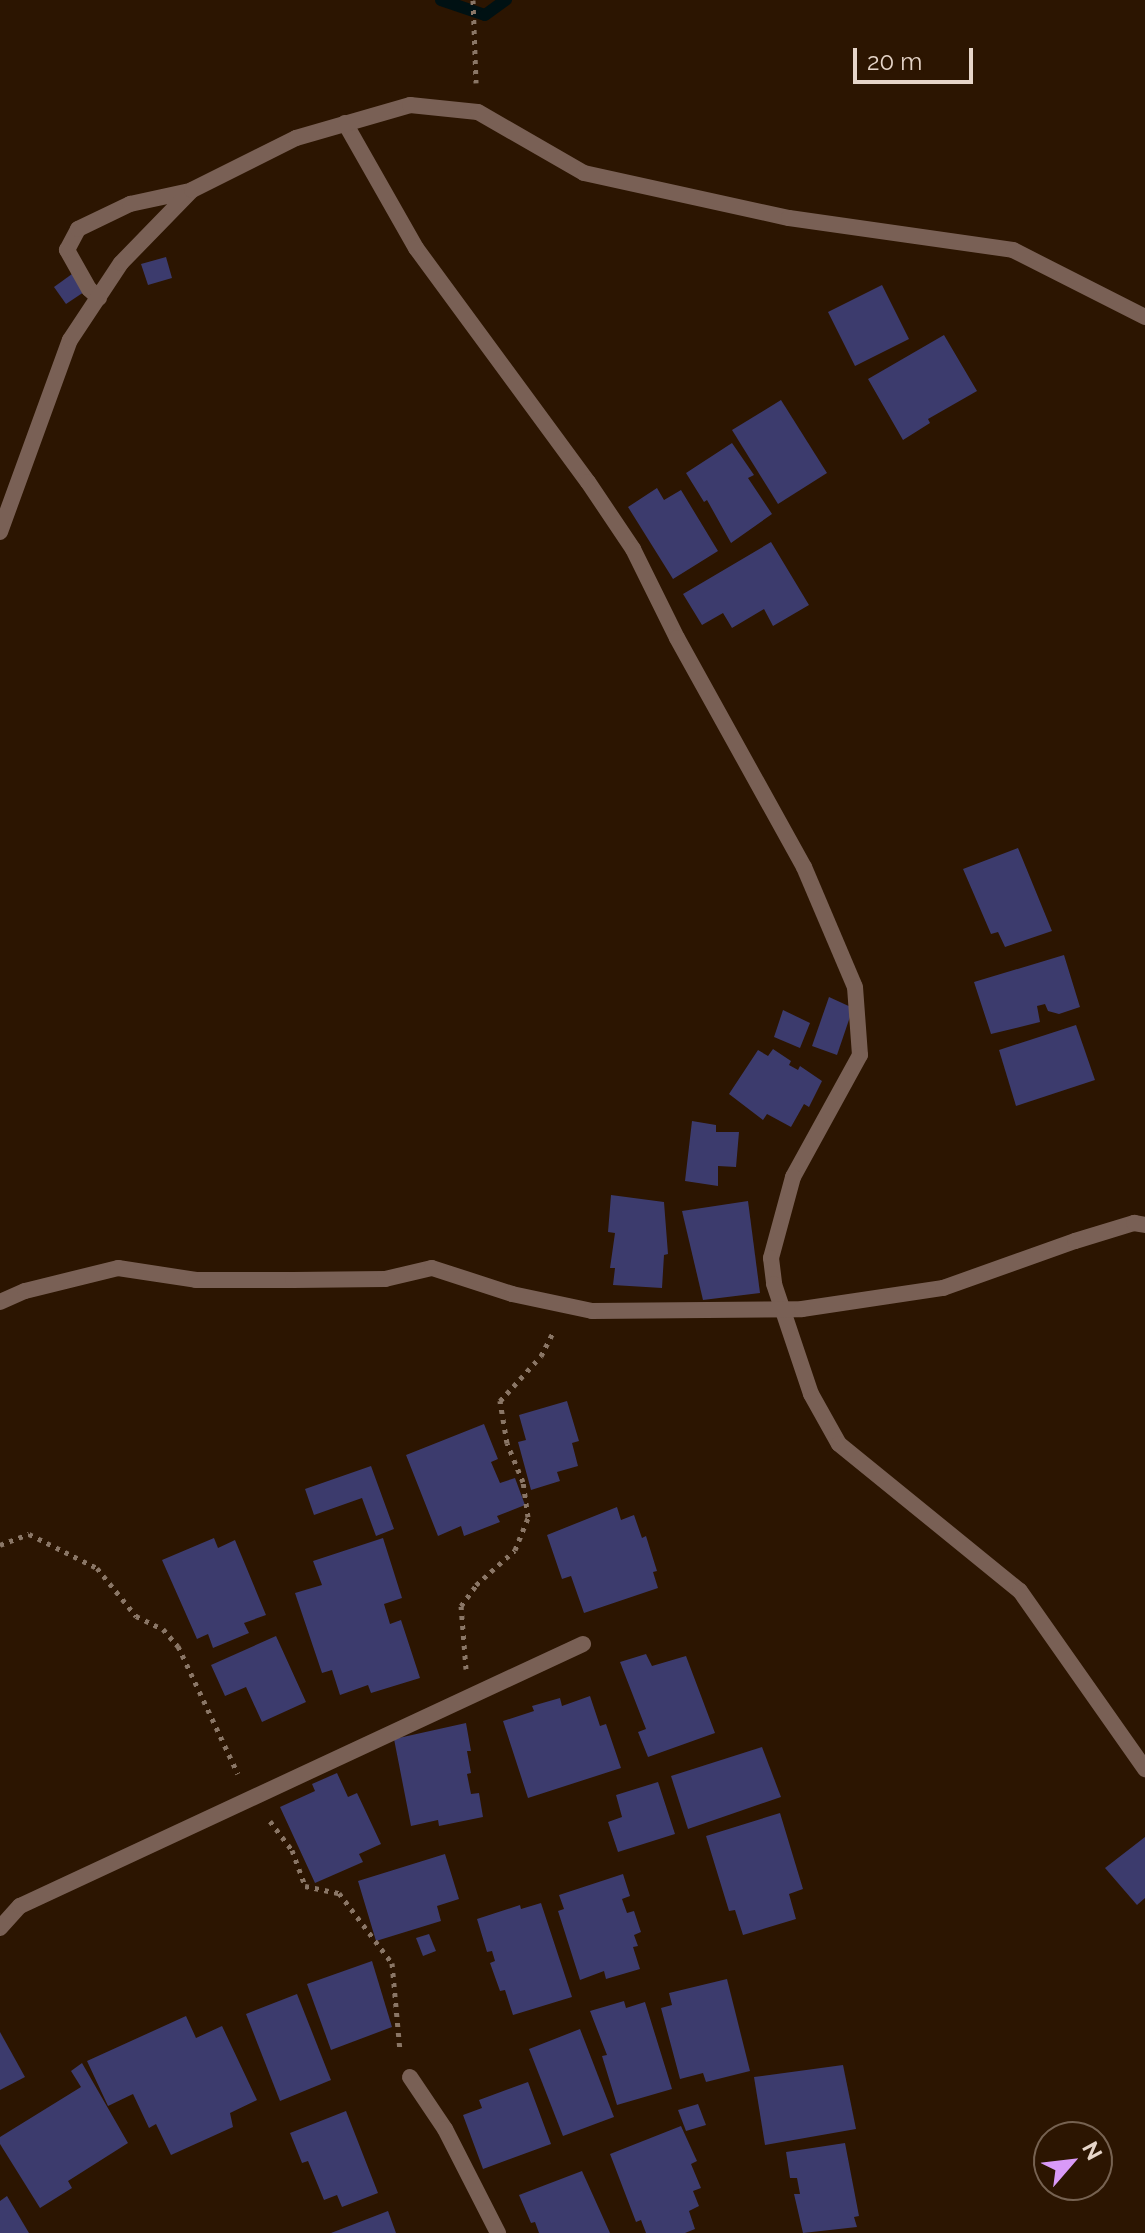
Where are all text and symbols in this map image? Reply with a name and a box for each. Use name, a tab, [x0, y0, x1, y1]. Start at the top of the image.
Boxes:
scale bar	[857, 32, 977, 82]
text: 20 m	[867, 47, 922, 76]
north arrow	[1033, 2121, 1113, 2201]
text: N	[1077, 2137, 1108, 2164]

